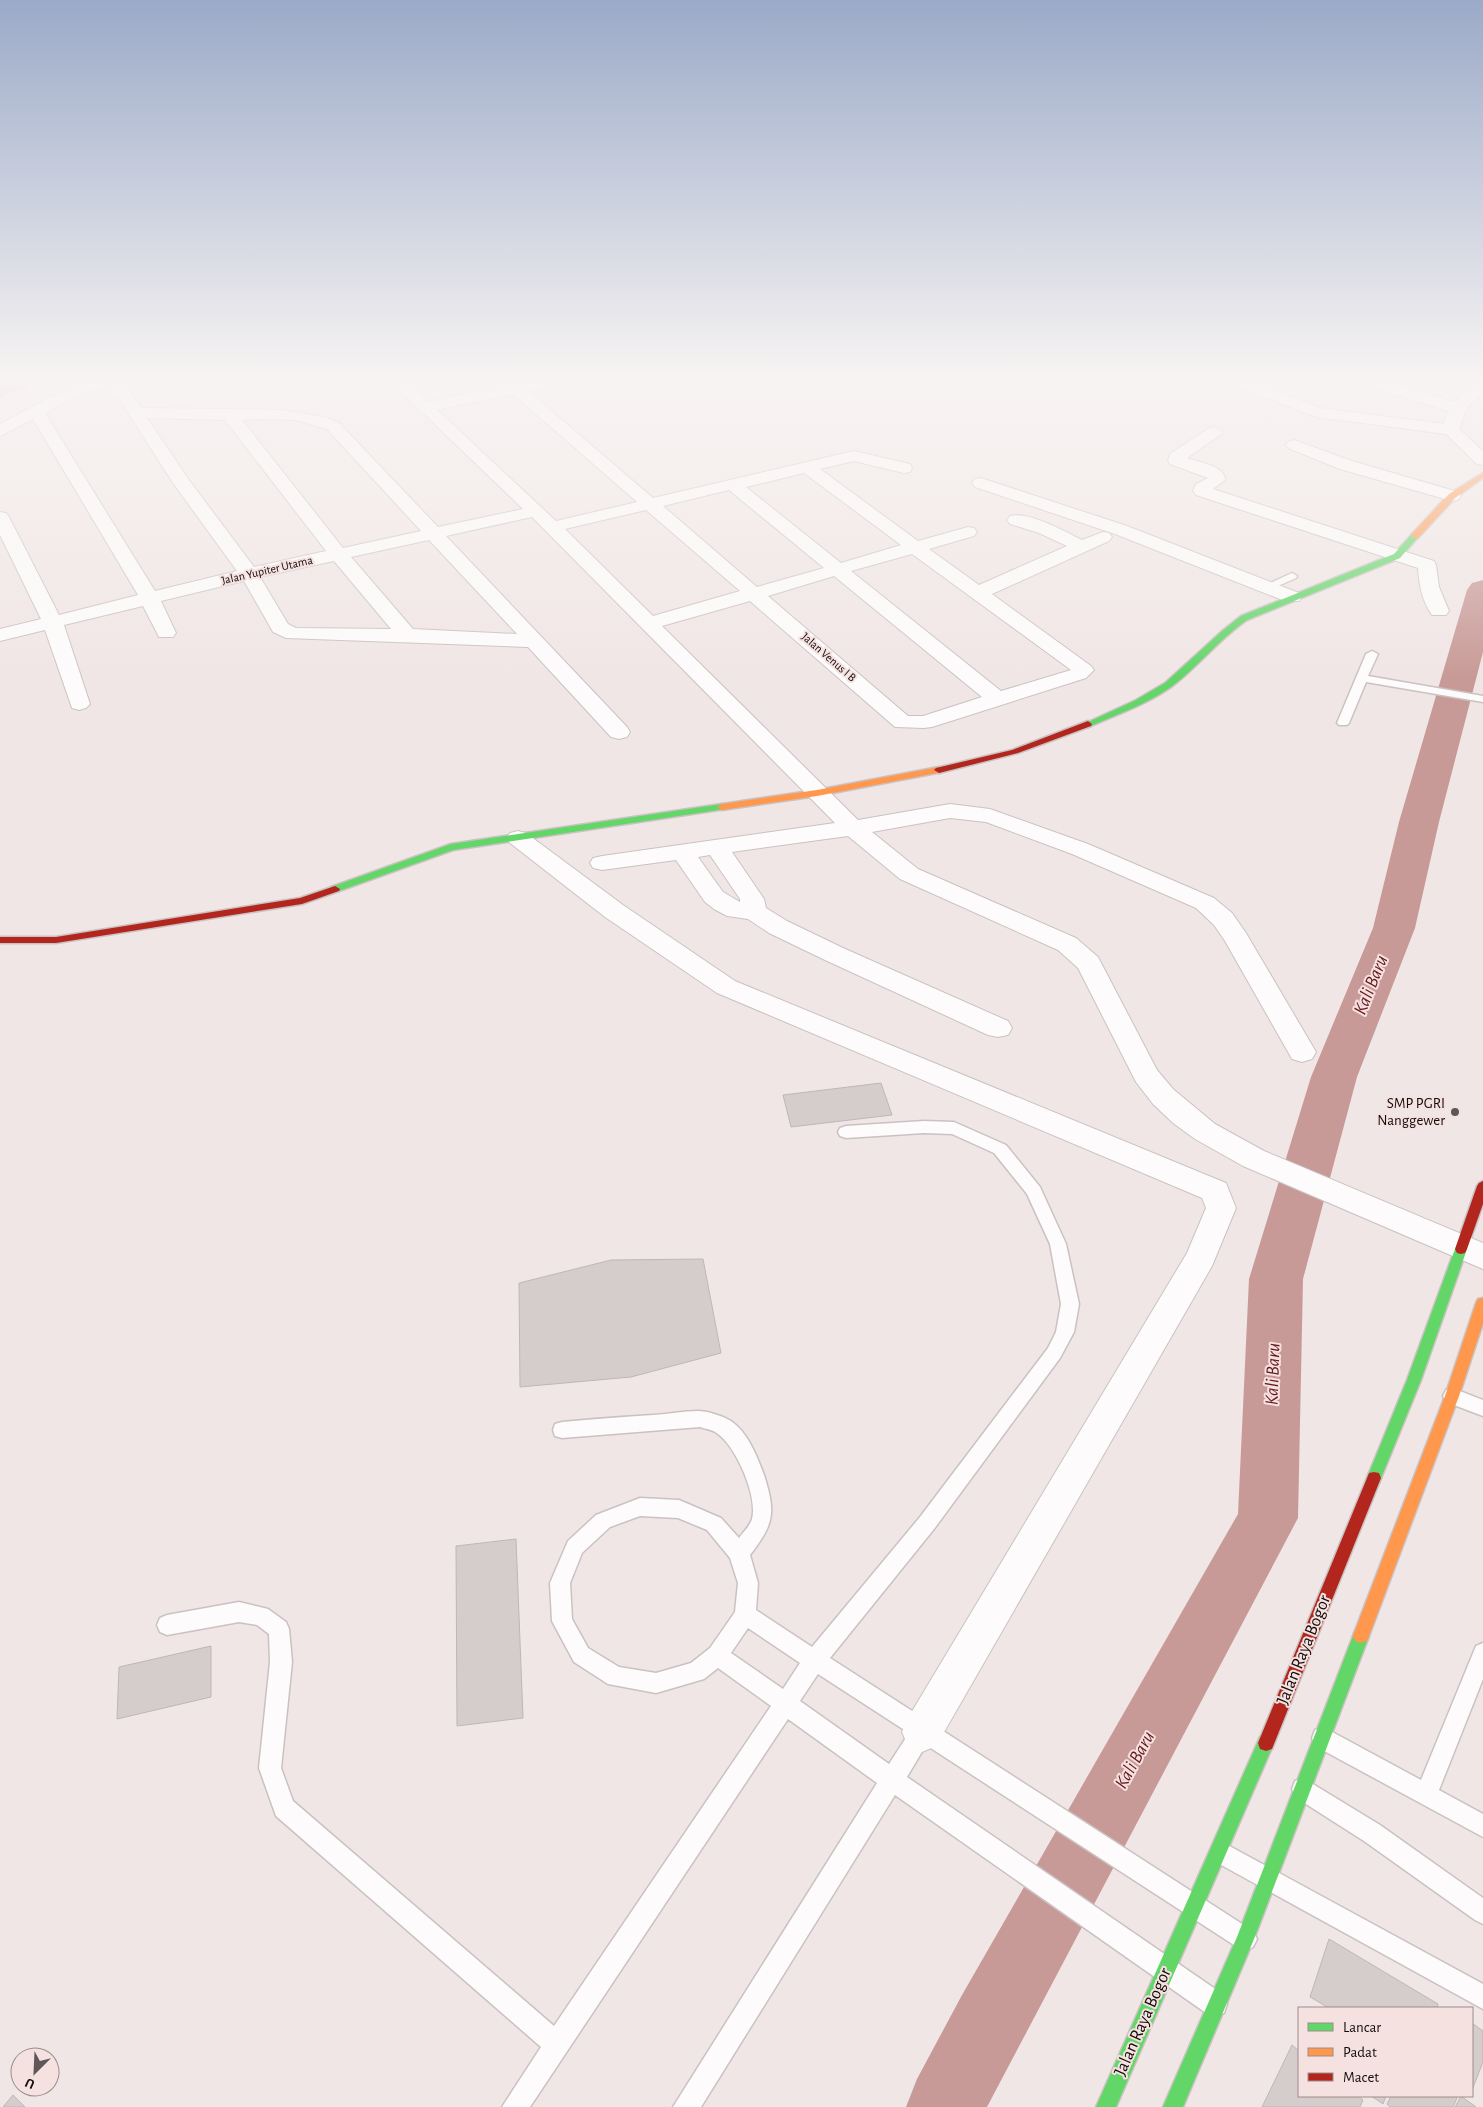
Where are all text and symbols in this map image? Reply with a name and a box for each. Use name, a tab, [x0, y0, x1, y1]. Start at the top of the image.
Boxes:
street label: Jalan Yupiter Utama	[220, 554, 314, 586]
street label: Jalan Venus I B	[800, 630, 858, 684]
water label: Kali Baru	[1350, 952, 1392, 1018]
place label: SMP PGRI Nanggewer	[1377, 1096, 1445, 1128]
marker: SMP PGRI Nanggewer	[1449, 1106, 1461, 1118]
water label: Kali Baru	[1262, 1342, 1284, 1406]
street label: Jalan Raya Bogor	[1274, 1593, 1334, 1707]
water label: Kali Baru	[1112, 1728, 1158, 1792]
street label: Jalan Raya Bogor	[1111, 1965, 1175, 2079]
legend	[1298, 2007, 1473, 2097]
text: Lancar	[1343, 2020, 1381, 2035]
text: Padat	[1343, 2045, 1377, 2060]
north arrow	[10, 2047, 60, 2097]
text: Macet	[1343, 2070, 1379, 2085]
text: U	[23, 2075, 37, 2091]

